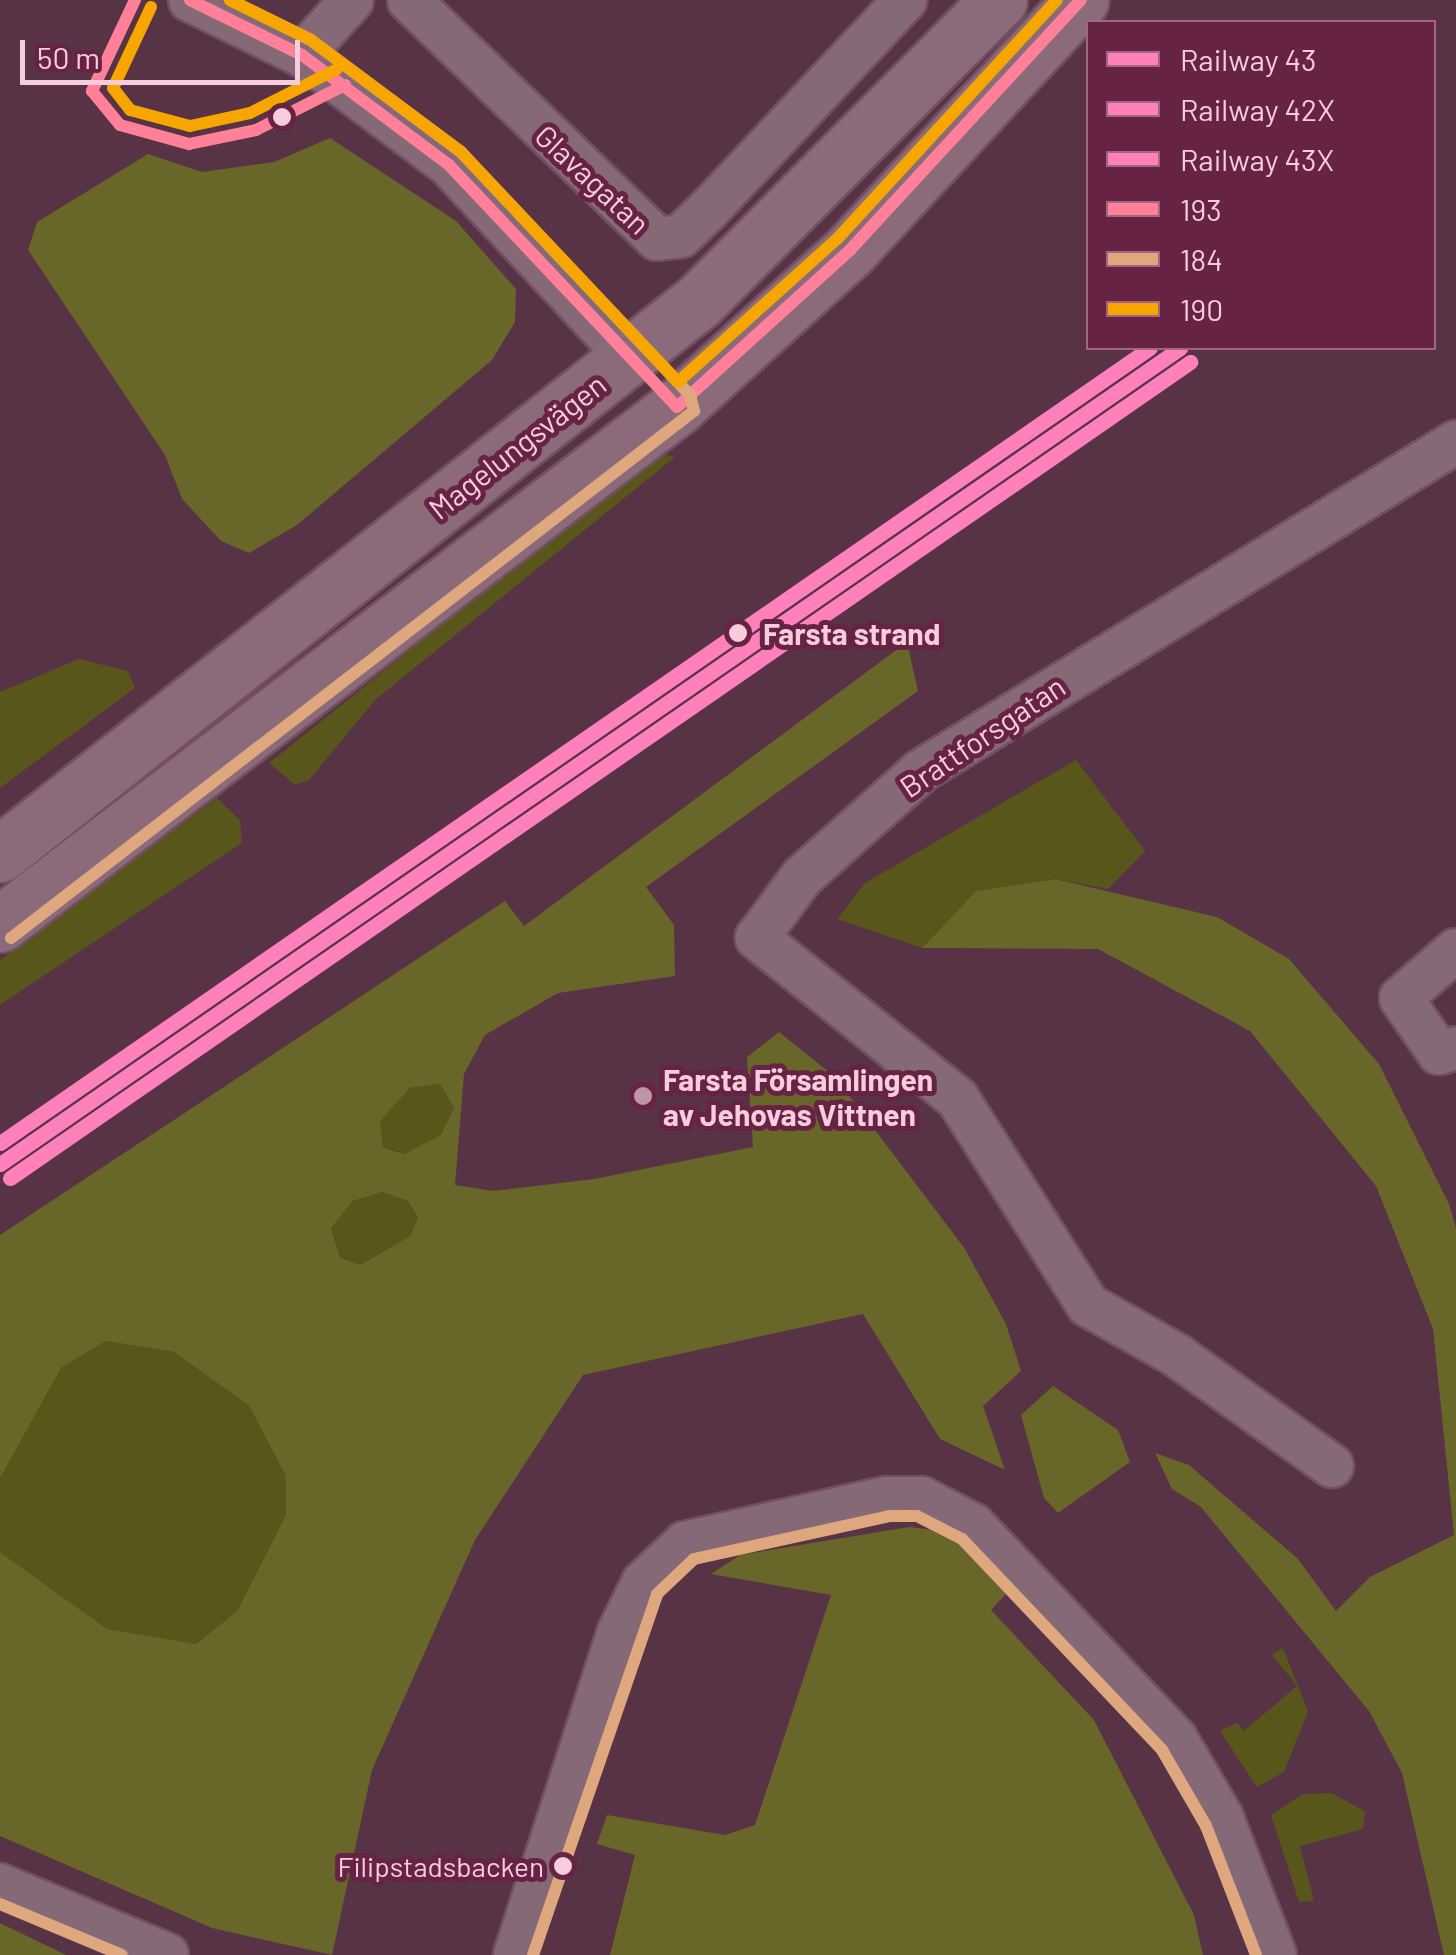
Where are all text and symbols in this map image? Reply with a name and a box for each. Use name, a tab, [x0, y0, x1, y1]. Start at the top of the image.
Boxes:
scale bar	[25, 20, 305, 82]
legend	[1086, 20, 1436, 350]
text: 50 m	[37, 39, 100, 75]
text: Railway 43	[1180, 41, 1317, 77]
text: Railway 42X	[1180, 91, 1335, 127]
unlabelled marker	[272, 107, 292, 127]
street label: Glavagatan	[528, 117, 658, 241]
text: Railway 43X	[1180, 141, 1334, 177]
text: 193	[1180, 191, 1222, 227]
text: 184	[1180, 241, 1223, 277]
text: 190	[1180, 291, 1223, 327]
street label: Magelungsvägen	[421, 366, 613, 526]
place label: Farsta strand	[763, 615, 941, 651]
marker: Farsta strand	[722, 617, 754, 649]
street label: Brattforsgatan	[893, 668, 1071, 804]
place label: Farsta Församlingen av Jehovas Vittnen	[663, 1061, 933, 1132]
marker: Farsta Församlingen av Jehovas Vittnen	[632, 1085, 654, 1107]
place label: Filipstadsbacken	[338, 1849, 544, 1883]
marker: Filipstadsbacken	[553, 1856, 573, 1876]

